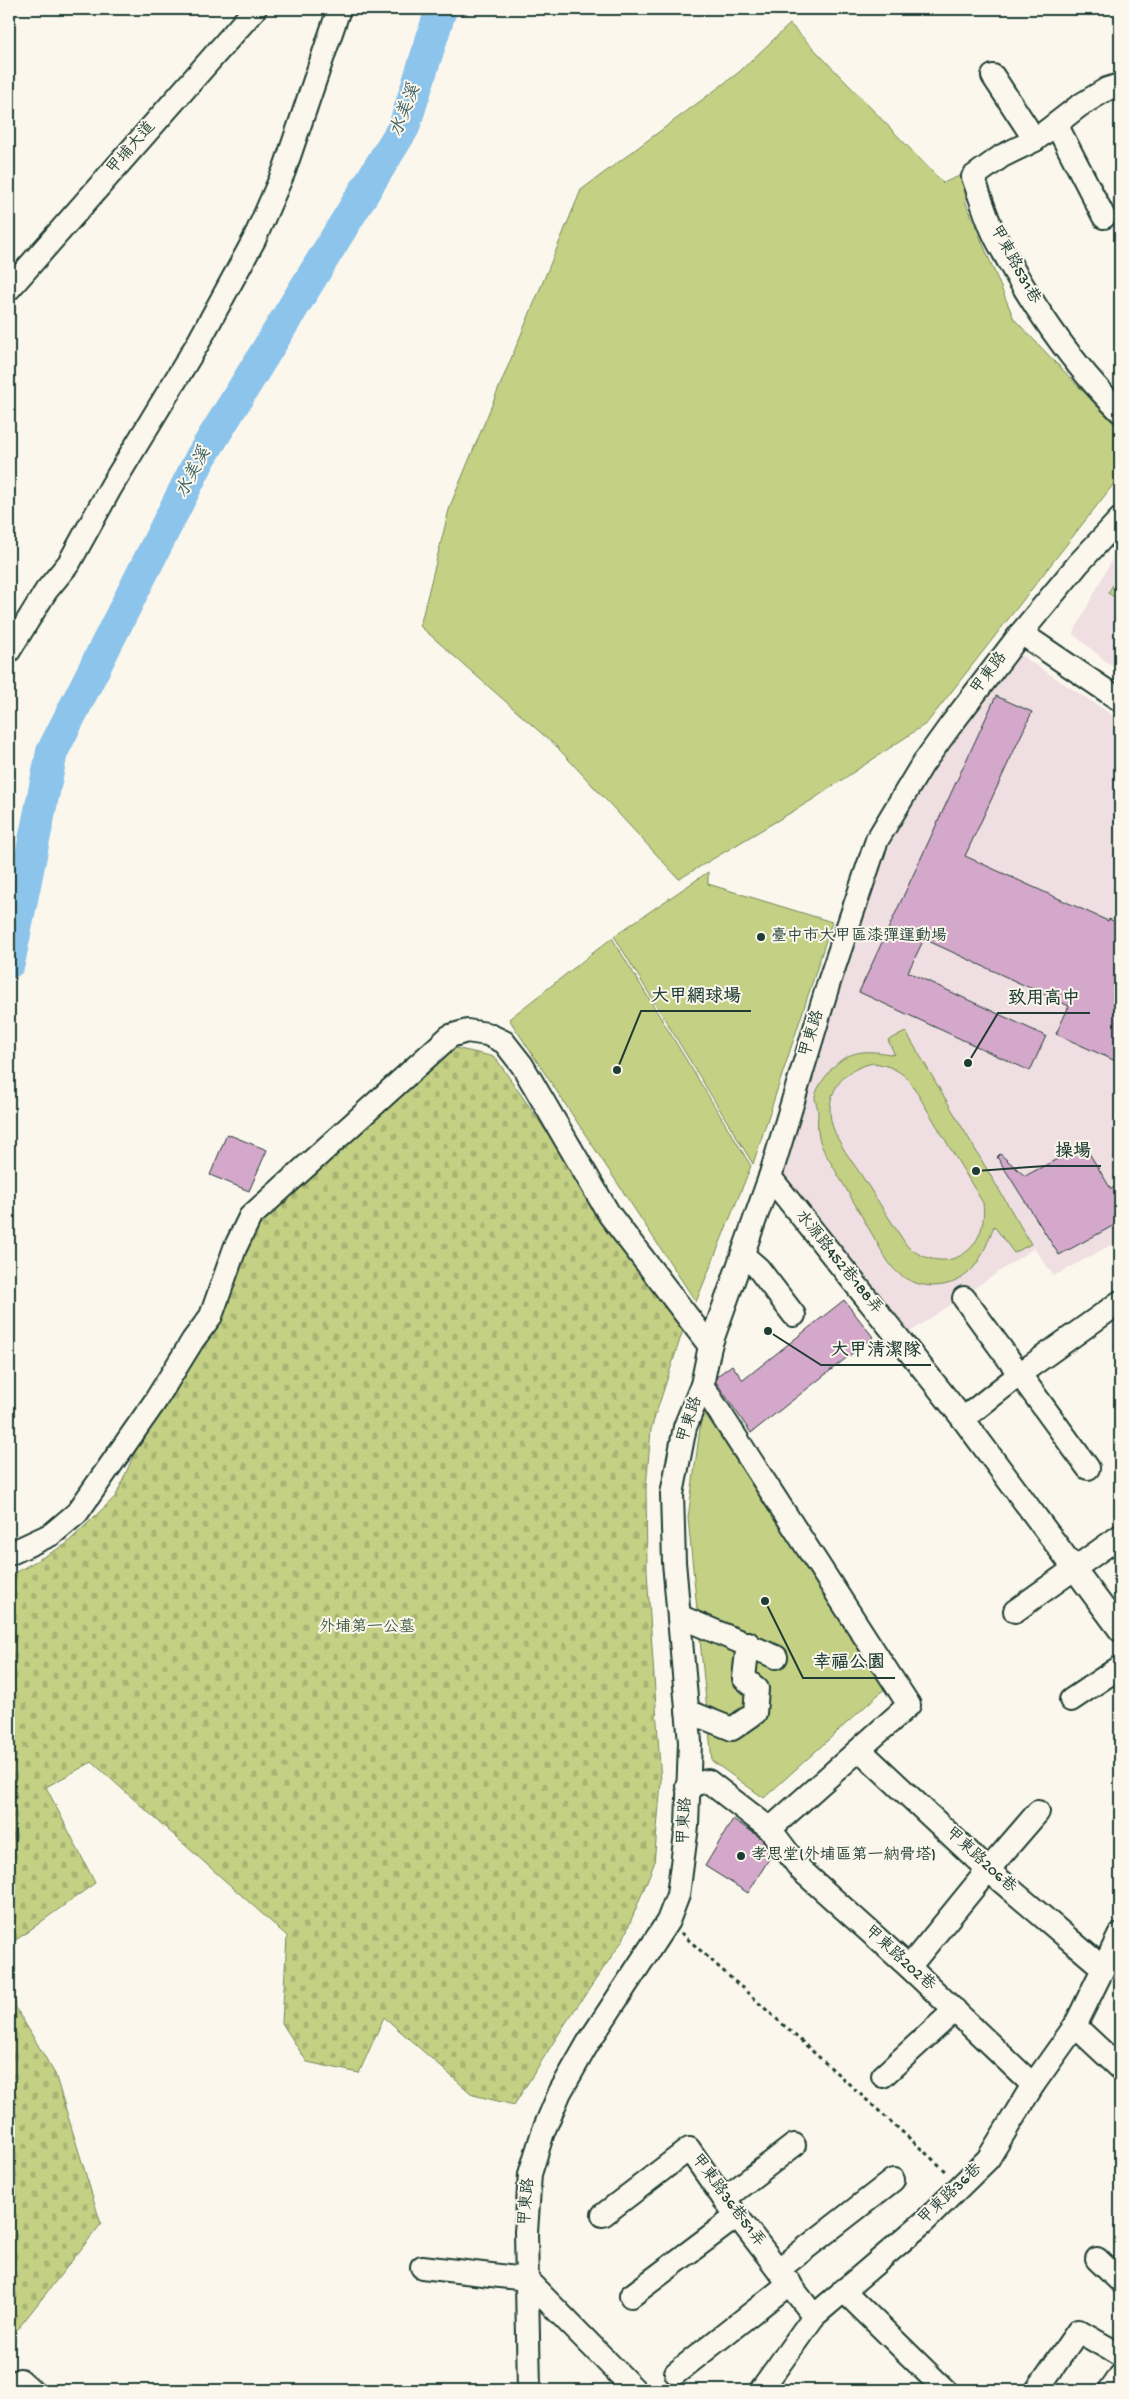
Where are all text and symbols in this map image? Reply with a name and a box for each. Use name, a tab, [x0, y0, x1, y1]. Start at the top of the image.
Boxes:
water label: 水美溪	[386, 81, 426, 140]
street label: 甲埔大道	[102, 117, 160, 179]
street label: 甲東路531巷	[985, 221, 1045, 308]
water label: 水美溪	[171, 443, 216, 502]
street label: 甲東路	[966, 648, 1012, 699]
place label: 臺中市大甲區漆彈運動場	[771, 926, 947, 947]
marker: 臺中市大甲區漆彈運動場	[755, 931, 767, 943]
callout: 大甲網球場	[641, 978, 751, 1011]
callout: 致用高中	[998, 980, 1090, 1013]
text: 大甲網球場	[651, 986, 741, 1008]
text: 致用高中	[1008, 988, 1080, 1010]
street label: 甲東路	[795, 1008, 829, 1060]
callout: 操場	[1045, 1133, 1101, 1166]
text: 操場	[1055, 1141, 1091, 1163]
street label: 水源路452巷188弄	[790, 1206, 887, 1319]
callout: 大甲清潔隊	[821, 1332, 931, 1365]
text: 大甲清潔隊	[831, 1339, 921, 1362]
street label: 甲東路	[673, 1394, 707, 1446]
park label: 外埔第一公墓	[319, 1617, 415, 1638]
callout: 幸福公園	[803, 1645, 895, 1678]
text: 幸福公園	[813, 1652, 885, 1674]
street label: 甲東路	[673, 1796, 697, 1845]
street label: 甲東路206巷	[941, 1823, 1021, 1898]
place label: 孝思堂(外埔區第一納骨塔)	[751, 1845, 936, 1866]
marker: 孝思堂(外埔區第一納骨塔)	[735, 1850, 747, 1862]
street label: 甲東路202巷	[860, 1921, 940, 1996]
street label: 甲東路36巷51弄	[686, 2150, 770, 2251]
street label: 甲東路36巷	[914, 2159, 987, 2230]
street label: 甲東路	[514, 2177, 540, 2227]

